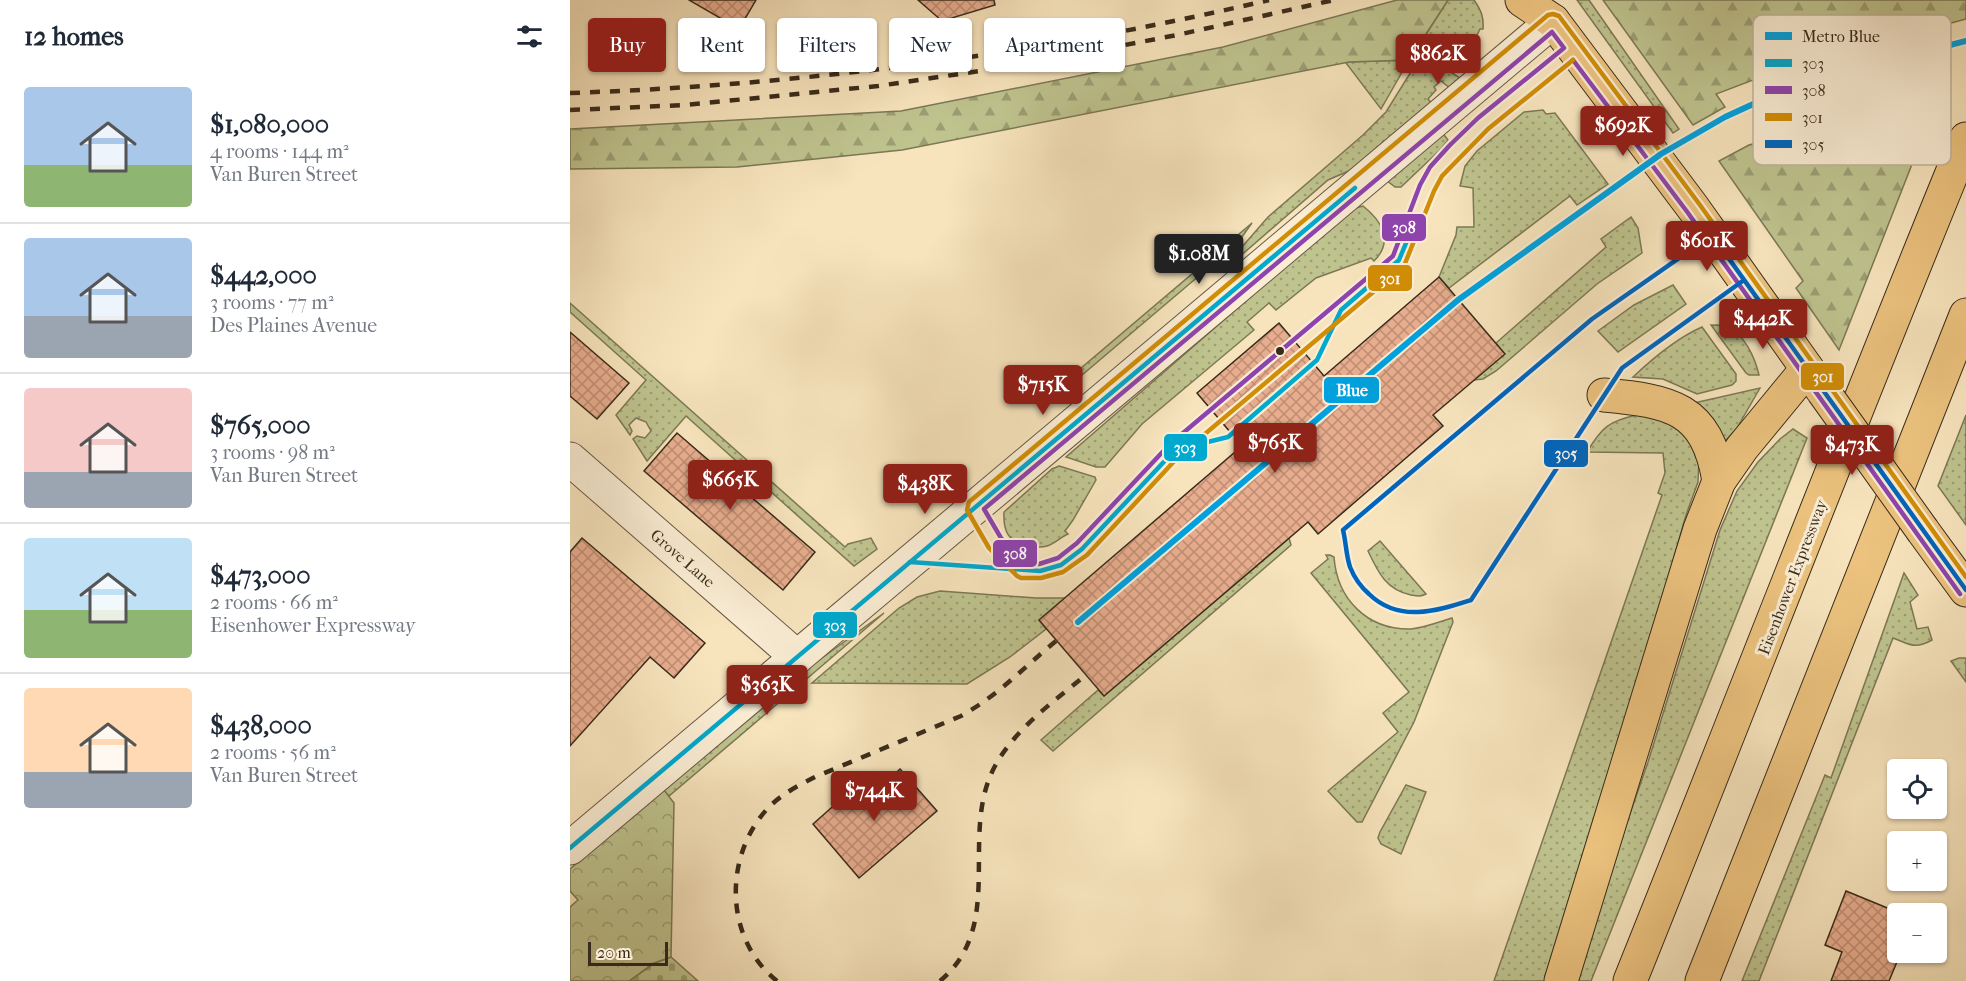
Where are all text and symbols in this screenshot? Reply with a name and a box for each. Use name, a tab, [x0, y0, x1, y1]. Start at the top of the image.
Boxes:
legend	[1753, 15, 1951, 165]
chip: Buy	[588, 18, 666, 72]
chip: Rent	[678, 18, 765, 72]
chip: Filters	[777, 18, 877, 72]
chip: New	[889, 18, 972, 72]
chip: Apartment	[984, 18, 1125, 72]
icon: filters	[513, 20, 546, 53]
text: 12 homes	[24, 21, 124, 52]
text: Metro Blue	[1802, 27, 1880, 46]
pin: $862K	[1396, 34, 1480, 85]
text: $862K	[1410, 42, 1466, 65]
text: 303	[1802, 54, 1824, 73]
text: 308	[1802, 81, 1825, 100]
pin: $692K	[1581, 106, 1665, 157]
text: 301	[1802, 108, 1823, 127]
text: $1,080,000	[210, 109, 329, 140]
icon: home	[72, 111, 144, 183]
text: $692K	[1594, 114, 1652, 137]
text: 305	[1802, 135, 1824, 154]
text: 4 rooms · 144 m²	[210, 140, 349, 163]
text: Van Buren Street	[210, 163, 358, 186]
line badge: 308	[1381, 213, 1427, 242]
text: 308	[1392, 218, 1416, 238]
pin: $601K	[1665, 221, 1749, 272]
text: $601K	[1680, 229, 1734, 252]
pin: $1.08M	[1150, 234, 1248, 285]
text: $1.08M	[1168, 242, 1230, 265]
text: $442,000	[210, 260, 317, 291]
icon: home	[72, 262, 144, 334]
line badge: 301	[1367, 264, 1413, 292]
text: 301	[1379, 269, 1401, 289]
text: 3 rooms · 77 m²	[210, 291, 334, 314]
pin: $442K	[1721, 299, 1805, 350]
text: $442K	[1733, 307, 1793, 330]
text: Des Plaines Avenue	[210, 314, 377, 337]
unlabelled marker	[1274, 345, 1286, 357]
line badge: 301	[1800, 362, 1845, 391]
pin: $715K	[1001, 365, 1085, 416]
text: 301	[1812, 367, 1834, 387]
text: $715K	[1018, 373, 1068, 396]
line badge: Blue	[1323, 376, 1380, 404]
text: Blue	[1336, 381, 1368, 400]
text: $765,000	[210, 410, 311, 441]
icon: home	[72, 412, 144, 484]
pin: $765K	[1233, 423, 1317, 474]
pin: $473K	[1810, 425, 1894, 476]
text: $765K	[1248, 431, 1302, 454]
line badge: 303	[1163, 433, 1208, 462]
text: $473K	[1825, 433, 1879, 456]
text: 303	[1174, 438, 1196, 458]
line badge: 305	[1543, 439, 1589, 468]
text: 3 rooms · 98 m²	[210, 441, 335, 464]
text: 305	[1555, 444, 1577, 464]
pin: $665K	[688, 460, 772, 511]
text: Van Buren Street	[210, 464, 358, 487]
pin: $438K	[883, 464, 967, 515]
text: $665K	[702, 468, 758, 491]
text: $438K	[897, 472, 953, 495]
street label: Eisenhower Expressway	[1754, 497, 1831, 657]
street label: Grove Lane	[647, 525, 719, 592]
line badge: 308	[992, 539, 1038, 568]
text: 308	[1003, 544, 1027, 564]
text: $473,000	[210, 560, 311, 591]
icon: home	[72, 562, 144, 634]
text: 2 rooms · 66 m²	[210, 591, 338, 614]
line badge: 303	[812, 611, 858, 639]
text: Eisenhower Expressway	[210, 614, 416, 637]
text: 303	[824, 616, 846, 636]
pin: $363K	[725, 665, 809, 716]
text: $363K	[741, 673, 793, 696]
text: $438,000	[210, 710, 312, 741]
icon: home	[72, 712, 144, 784]
text: 2 rooms · 56 m²	[210, 741, 336, 764]
map controls	[1887, 759, 1947, 963]
button: locate	[1887, 759, 1947, 819]
text: Van Buren Street	[210, 764, 358, 787]
pin: $744K	[832, 771, 916, 822]
text: $744K	[845, 779, 903, 802]
button: +	[1887, 831, 1947, 891]
button: −	[1887, 903, 1947, 963]
scale bar	[588, 939, 668, 966]
text: 20 m	[597, 943, 631, 962]

